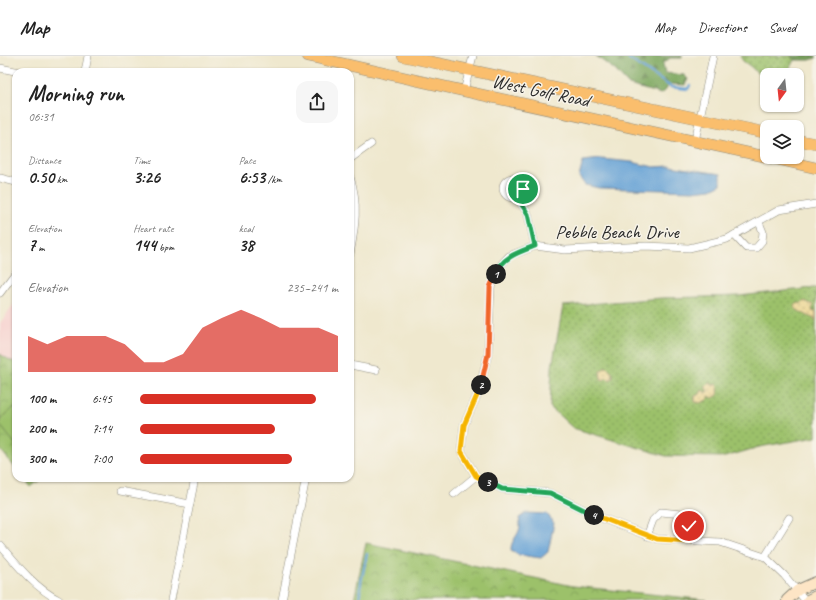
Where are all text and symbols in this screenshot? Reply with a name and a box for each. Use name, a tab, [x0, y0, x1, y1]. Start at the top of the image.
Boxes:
text: Map	[20, 16, 50, 40]
text: Map	[655, 19, 676, 36]
text: Directions	[698, 19, 747, 36]
text: Saved	[769, 19, 796, 36]
north arrow	[760, 68, 804, 112]
map controls	[760, 68, 804, 164]
street label: West Golf Road	[490, 69, 595, 114]
text: Morning run	[28, 80, 124, 108]
button: share	[296, 81, 338, 123]
text: 06:31	[28, 109, 54, 125]
button: layers	[760, 120, 804, 164]
text: Distance	[28, 153, 61, 167]
text: Time	[133, 153, 150, 167]
text: Pace	[239, 153, 256, 167]
text: 0.50	[28, 167, 54, 188]
text: 3:26	[133, 167, 160, 188]
text: 6:53	[239, 167, 265, 188]
text: km	[54, 172, 67, 186]
text: /km	[265, 172, 282, 186]
pin	[506, 172, 540, 206]
icon: arrive	[512, 178, 534, 200]
street label: Pebble Beach Drive	[555, 220, 680, 244]
text: Elevation	[28, 221, 62, 235]
text: Heart rate	[133, 221, 173, 235]
text: kcal	[239, 221, 253, 235]
text: 7	[28, 235, 36, 256]
text: 144	[133, 235, 156, 256]
text: 38	[239, 235, 254, 256]
text: m	[36, 240, 44, 254]
text: bpm	[156, 240, 174, 254]
pin: 1	[486, 264, 506, 284]
text: 1	[494, 267, 498, 281]
text: Elevation	[28, 280, 68, 296]
text: 235–241 m	[287, 280, 338, 296]
pin: 2	[471, 375, 491, 395]
text: 2	[479, 378, 483, 392]
text: 100 m	[28, 391, 56, 407]
text: 6:45	[92, 391, 112, 407]
text: 200 m	[28, 421, 56, 437]
text: 7:14	[92, 421, 112, 437]
text: 300 m	[28, 451, 56, 467]
text: 7:00	[92, 451, 112, 467]
pin: 3	[478, 472, 498, 492]
text: 3	[486, 475, 490, 489]
pin: 4	[584, 505, 604, 525]
text: 4	[592, 508, 596, 522]
pin	[672, 509, 706, 543]
icon: check	[678, 515, 700, 537]

